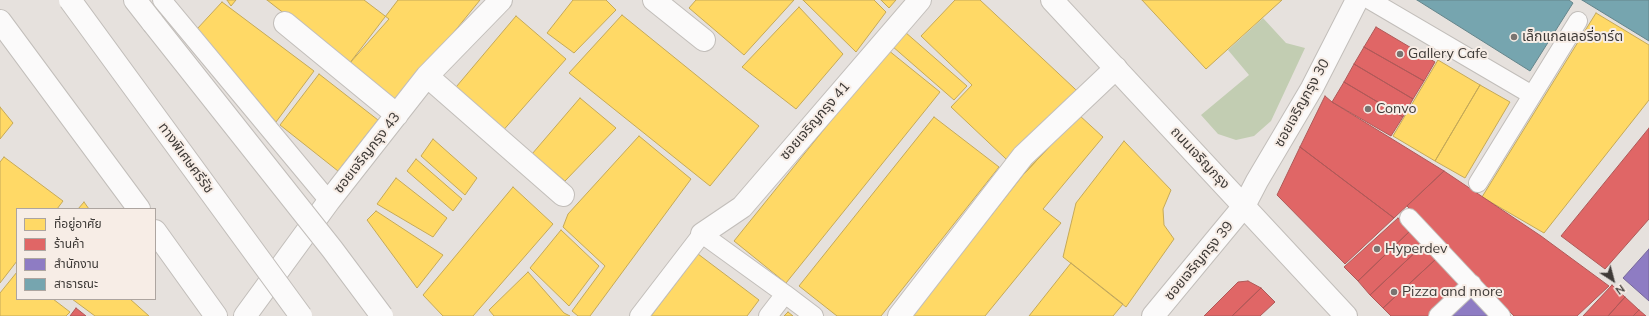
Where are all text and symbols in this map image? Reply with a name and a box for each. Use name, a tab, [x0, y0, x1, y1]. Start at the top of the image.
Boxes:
place label: เล็กแกลเลอรี่อาร์ต	[1522, 29, 1623, 45]
marker: เล็กแกลเลอรี่อาร์ต	[1509, 32, 1519, 42]
place label: Gallery Cafe	[1408, 46, 1487, 62]
marker: Gallery Cafe	[1395, 49, 1405, 59]
street label: ซอยเจริญกรุง 30	[1271, 56, 1333, 150]
street label: ซอยเจริญกรุง 41	[776, 78, 854, 164]
place label: Convo	[1376, 101, 1417, 117]
marker: Convo	[1363, 104, 1373, 114]
street label: ซอยเจริญกรุง 43	[330, 109, 404, 197]
street label: ทางพิเศษศรีรัช	[155, 119, 217, 197]
street label: ถนนเจริญกรุง	[1167, 123, 1233, 193]
legend	[16, 208, 156, 300]
text: ที่อยู่อาศัย	[54, 216, 102, 231]
street label: ซอยเจริญกรุง 39	[1161, 218, 1237, 304]
text: ร้านค้า	[54, 236, 84, 251]
place label: Hyperdev	[1385, 241, 1448, 257]
marker: Hyperdev	[1372, 244, 1382, 254]
text: สำนักงาน	[54, 256, 99, 271]
north arrow	[1593, 260, 1633, 300]
text: สาธารณะ	[54, 276, 98, 291]
text: N	[1613, 282, 1628, 298]
place label: Pizza and more	[1402, 284, 1503, 300]
marker: Pizza and more	[1389, 287, 1399, 297]

